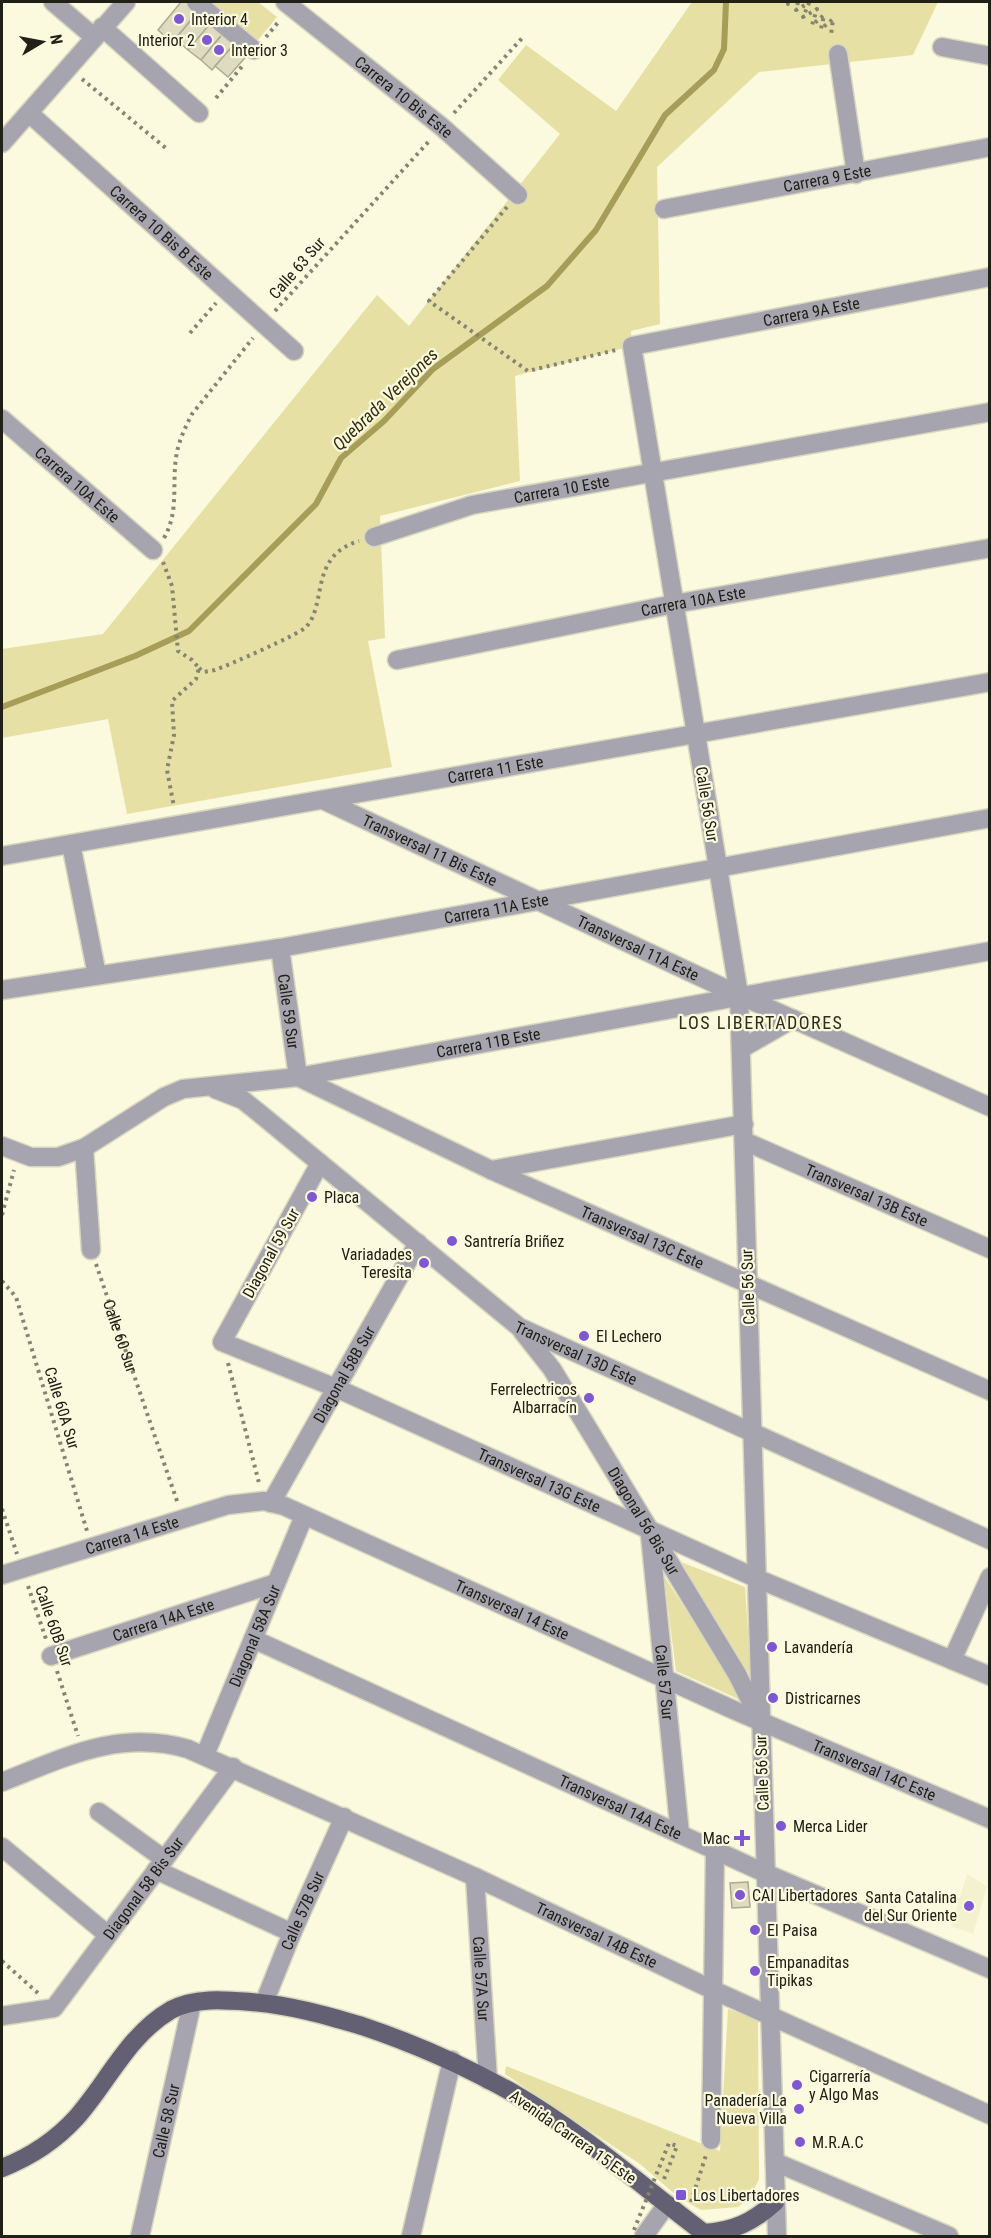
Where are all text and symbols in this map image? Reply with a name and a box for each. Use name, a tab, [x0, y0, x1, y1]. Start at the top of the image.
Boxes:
place label: Interior 4	[191, 10, 248, 29]
north arrow	[12, 12, 72, 72]
marker: Interior 4	[172, 12, 186, 26]
place label: Interior 2	[138, 31, 195, 50]
text: N	[46, 33, 66, 46]
marker: Interior 2	[200, 33, 214, 47]
place label: Interior 3	[231, 41, 288, 60]
marker: Interior 3	[212, 43, 226, 57]
street label: Carrera 10 Bis Este	[351, 52, 457, 142]
street label: Carrera 9 Este	[782, 160, 872, 196]
street label: Carrera 10 Bis B Este	[106, 181, 217, 284]
street label: Calle 63 Sur	[265, 233, 329, 303]
street label: Carrera 9A Este	[761, 293, 861, 330]
water label: Quebrada Verejones	[328, 343, 442, 455]
street label: Carrera 10A Este	[31, 443, 124, 526]
street label: Carrera 10 Este	[512, 471, 611, 507]
street label: Carrera 10A Este	[639, 582, 747, 620]
street label: Carrera 11 Este	[446, 751, 545, 787]
street label: Calle 56 Sur	[692, 765, 722, 843]
street label: Transversal 11 Bis Este	[359, 810, 500, 890]
street label: Carrera 11A Este	[442, 890, 550, 927]
street label: Transversal 11A Este	[574, 911, 702, 984]
street label: Calle 59 Sur	[274, 973, 303, 1050]
district label: LOS LIBERTADORES	[679, 1012, 843, 1033]
street label: Carrera 11B Este	[435, 1024, 542, 1061]
street label: Transversal 13B Este	[802, 1160, 931, 1230]
place label: Placa	[324, 1188, 359, 1207]
marker: Placa	[305, 1190, 319, 1204]
street label: Transversal 13C Este	[578, 1202, 707, 1273]
street label: Diagonal 59 Sur	[239, 1205, 303, 1301]
place label: Santrería Briñez	[464, 1232, 564, 1251]
marker: Santrería Briñez	[445, 1234, 459, 1248]
place label: Variadades Teresita	[341, 1245, 412, 1282]
street label: Calle 56 Sur	[737, 1249, 759, 1325]
marker: Variadades Teresita	[417, 1256, 431, 1270]
street label: Calle 60 Sur	[99, 1297, 142, 1375]
street label: Transversal 13D Este	[512, 1317, 640, 1389]
street label: Diagonal 58B Sur	[309, 1322, 379, 1426]
place label: El Lechero	[596, 1327, 662, 1346]
marker: El Lechero	[577, 1329, 591, 1343]
street label: Calle 60A Sur	[41, 1365, 84, 1451]
place label: Ferrelectricos Albarracín	[490, 1380, 577, 1417]
marker: Ferrelectricos Albarracín	[582, 1391, 596, 1405]
street label: Transversal 13G Este	[475, 1444, 604, 1516]
street label: Diagonal 56 Bis Sur	[604, 1463, 684, 1578]
street label: Carrera 14 Este	[83, 1511, 181, 1558]
street label: Transversal 14 Este	[452, 1575, 572, 1644]
street label: Diagonal 58A Sur	[225, 1582, 284, 1690]
street label: Calle 60B Sur	[31, 1583, 77, 1669]
street label: Carrera 14A Este	[110, 1594, 217, 1645]
place label: Lavandería	[784, 1638, 853, 1657]
marker: Lavandería	[765, 1640, 779, 1654]
street label: Calle 57 Sur	[652, 1644, 678, 1721]
place label: Districarnes	[785, 1689, 861, 1708]
marker: Districarnes	[766, 1691, 780, 1705]
street label: Calle 56 Sur	[751, 1735, 773, 1811]
street label: Transversal 14C Este	[810, 1735, 939, 1804]
street label: Transversal 14A Este	[556, 1771, 685, 1843]
place label: Merca Lider	[793, 1817, 868, 1836]
marker: Merca Lider	[774, 1819, 788, 1833]
place label: Mac	[703, 1829, 730, 1848]
marker: Mac	[735, 1831, 749, 1845]
street label: Diagonal 58 Bis Sur	[99, 1833, 187, 1943]
street label: Calle 57B Sur	[277, 1868, 328, 1953]
place label: CAI Libertadores	[752, 1886, 858, 1905]
marker: CAI Libertadores	[733, 1888, 747, 1902]
place label: Santa Catalina del Sur Oriente	[864, 1888, 957, 1925]
street label: Transversal 14B Este	[533, 1898, 660, 1972]
marker: Santa Catalina del Sur Oriente	[962, 1899, 976, 1913]
place label: El Paisa	[767, 1921, 817, 1940]
marker: El Paisa	[748, 1923, 762, 1937]
street label: Calle 57A Sur	[469, 1936, 494, 2022]
place label: Empanaditas Tipikas	[767, 1953, 849, 1990]
marker: Empanaditas Tipikas	[748, 1964, 762, 1978]
place label: Cigarrería y Algo Mas	[809, 2067, 879, 2104]
marker: Cigarrería y Algo Mas	[790, 2078, 804, 2092]
street label: Calle 58 Sur	[148, 2082, 183, 2160]
street label: Avenida Carrera 15 Este	[506, 2086, 640, 2188]
place label: Panadería La Nueva Villa	[704, 2091, 787, 2128]
marker: Panadería La Nueva Villa	[792, 2102, 806, 2116]
place label: M.R.A.C	[812, 2133, 864, 2152]
marker: M.R.A.C	[793, 2135, 807, 2149]
place label: Los Libertadores	[693, 2186, 799, 2205]
marker: Los Libertadores	[674, 2188, 688, 2202]

